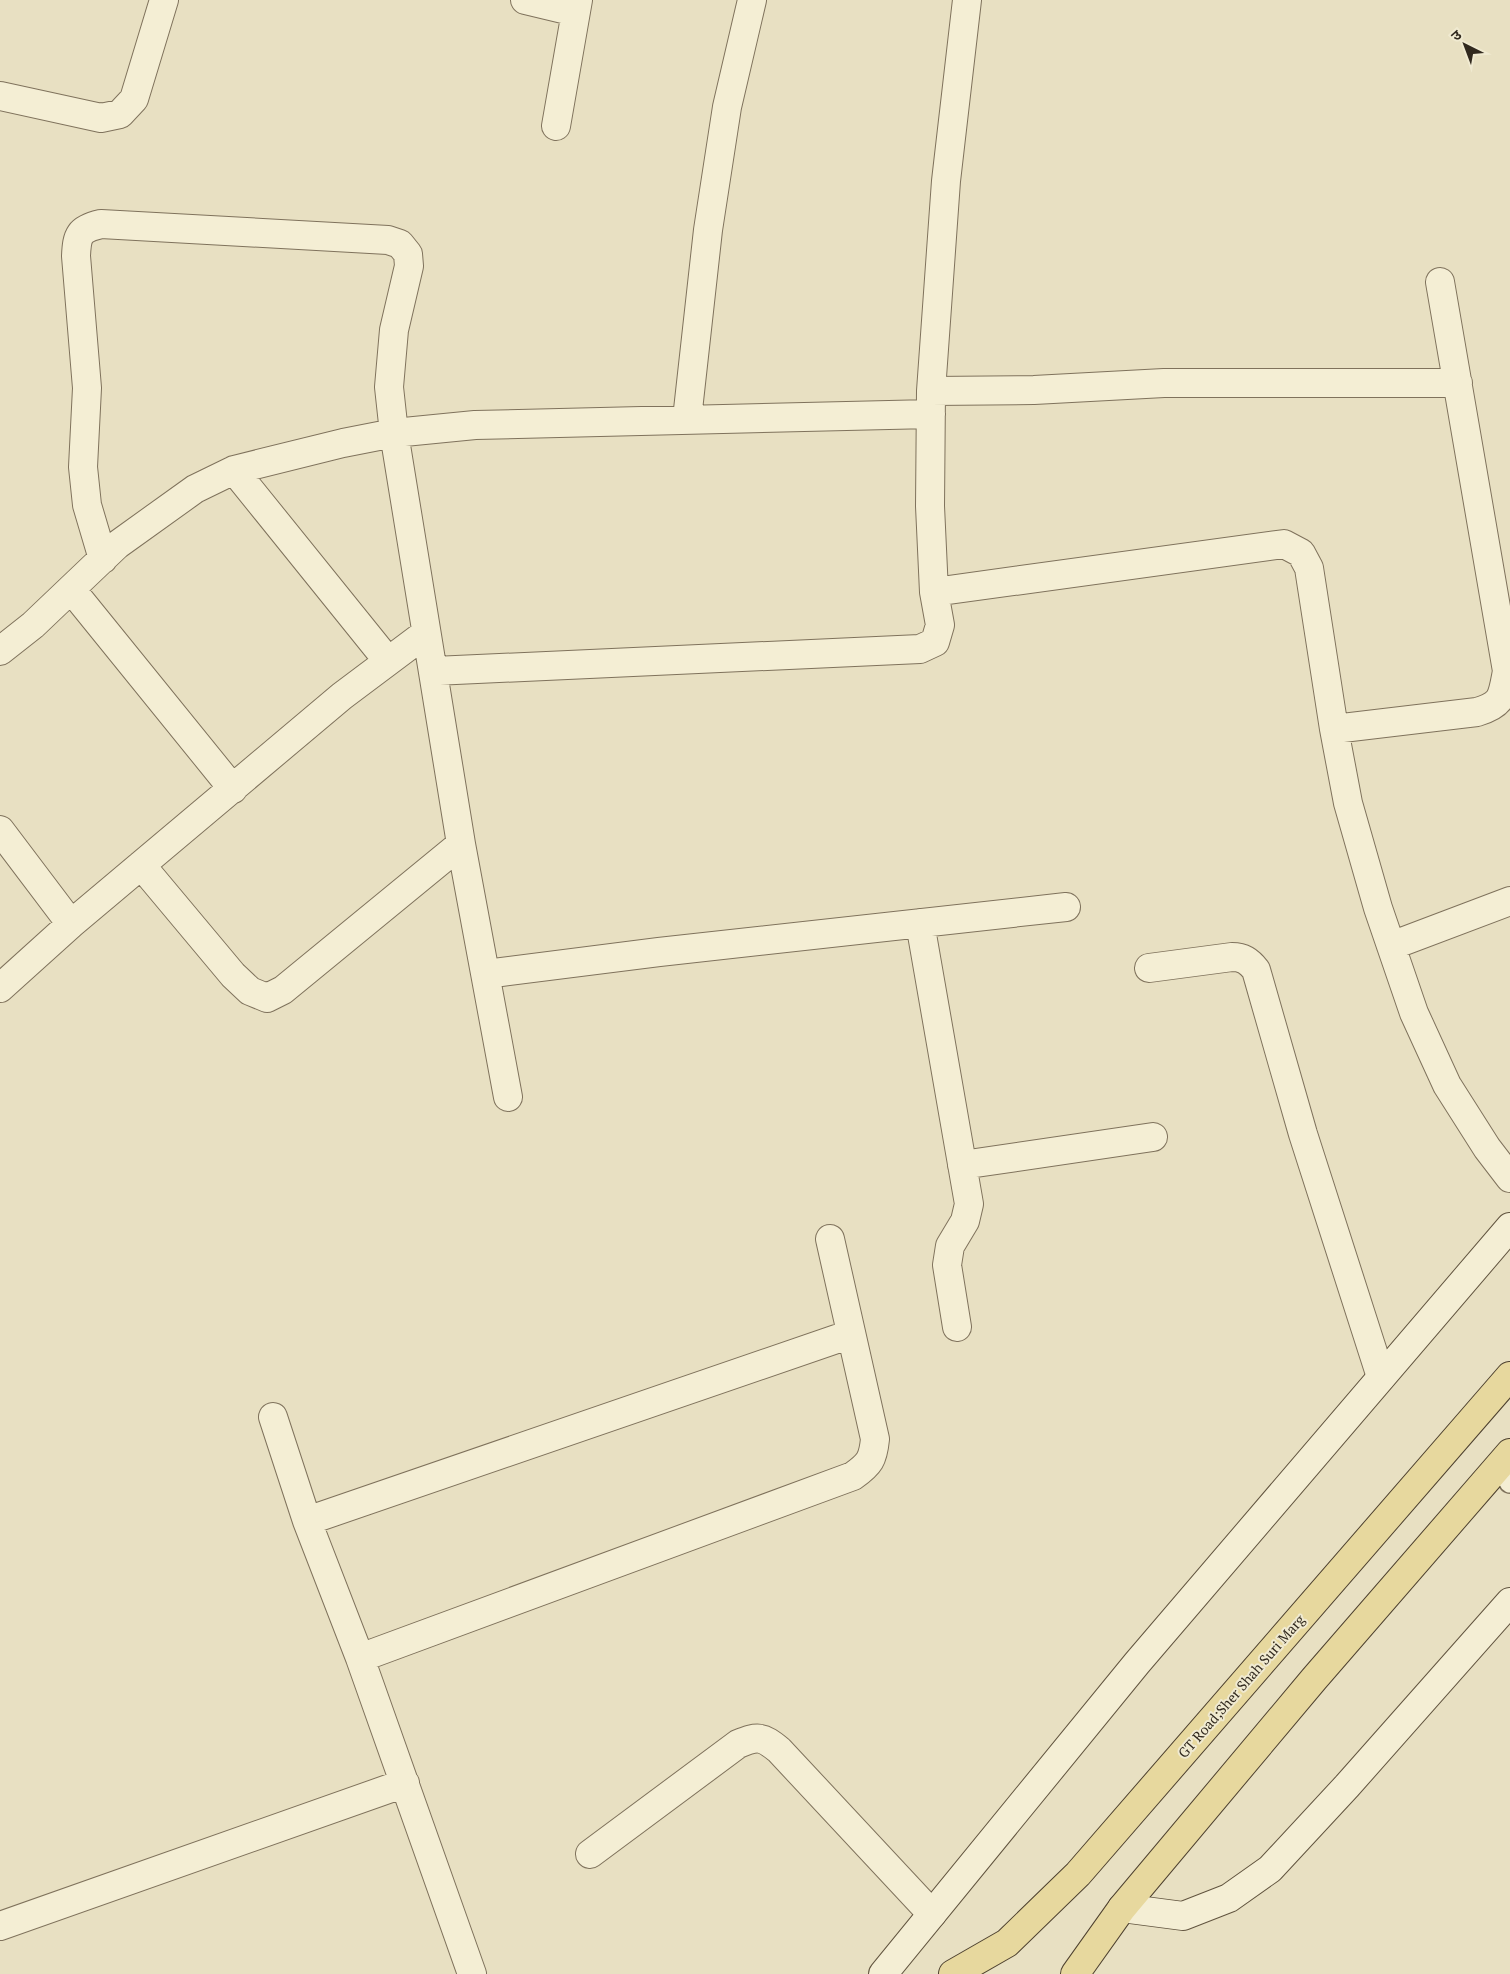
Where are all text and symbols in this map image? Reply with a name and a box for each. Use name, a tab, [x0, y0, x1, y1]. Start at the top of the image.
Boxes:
north arrow	[1440, 20, 1490, 70]
text: उ	[1447, 25, 1466, 45]
street label: GT Road;Sher Shah Suri Marg	[1173, 1610, 1309, 1762]

